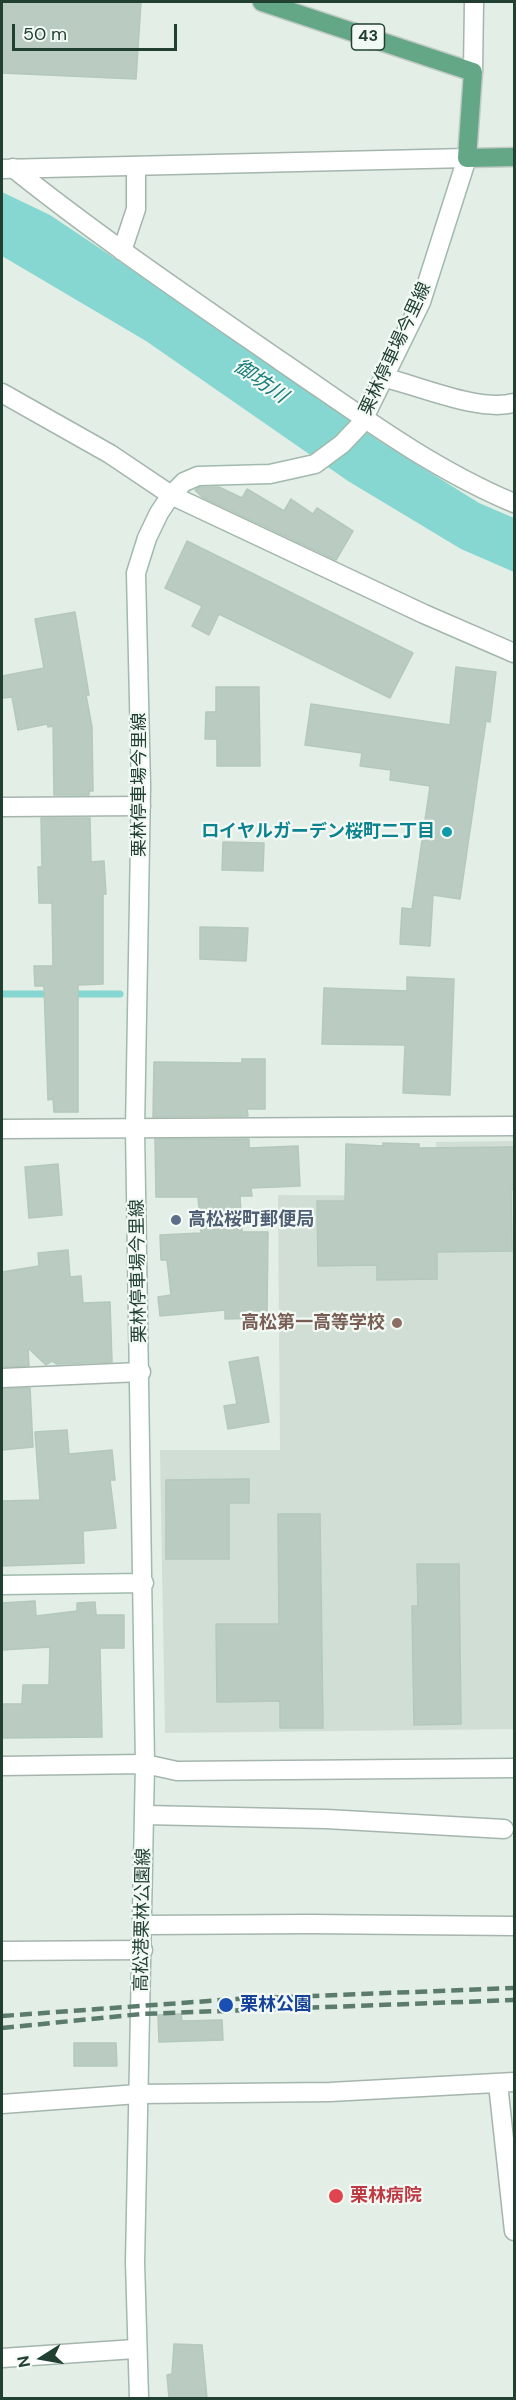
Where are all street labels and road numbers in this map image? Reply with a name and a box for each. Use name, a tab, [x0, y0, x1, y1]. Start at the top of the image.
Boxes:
road number: 43	[352, 24, 385, 50]
street label: 栗林停車場今里線	[356, 279, 436, 419]
street label: 栗林停車場今里線	[129, 713, 151, 857]
street label: 栗林停車場今里線	[127, 1199, 151, 1343]
street label: 高松港栗林公園線	[131, 1848, 155, 1992]

